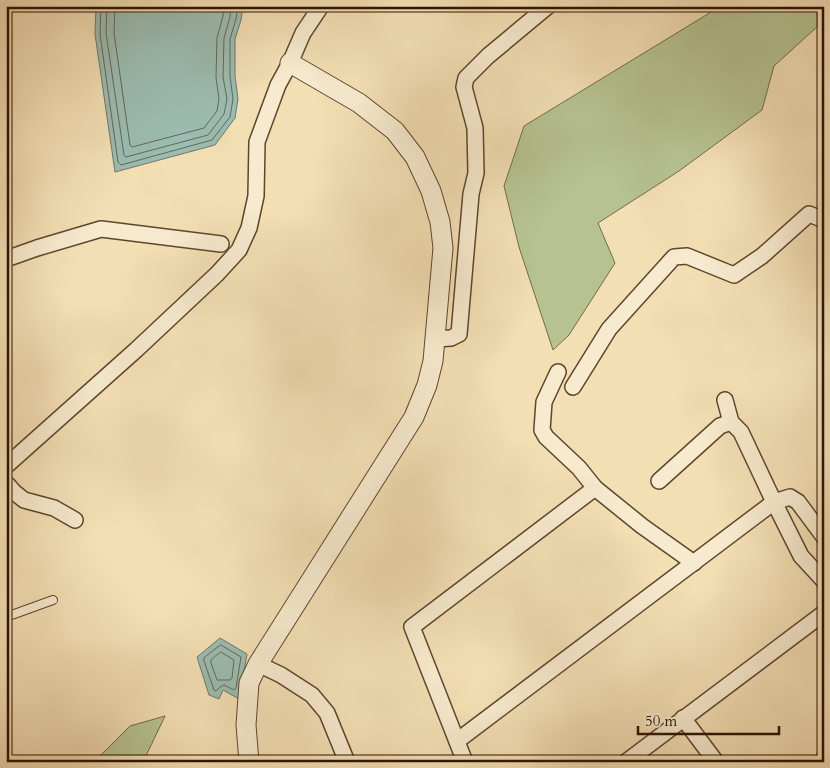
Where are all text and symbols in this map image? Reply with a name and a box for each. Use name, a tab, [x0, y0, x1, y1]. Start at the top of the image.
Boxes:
scale bar	[638, 703, 779, 735]
text: 50 m	[645, 711, 677, 731]

